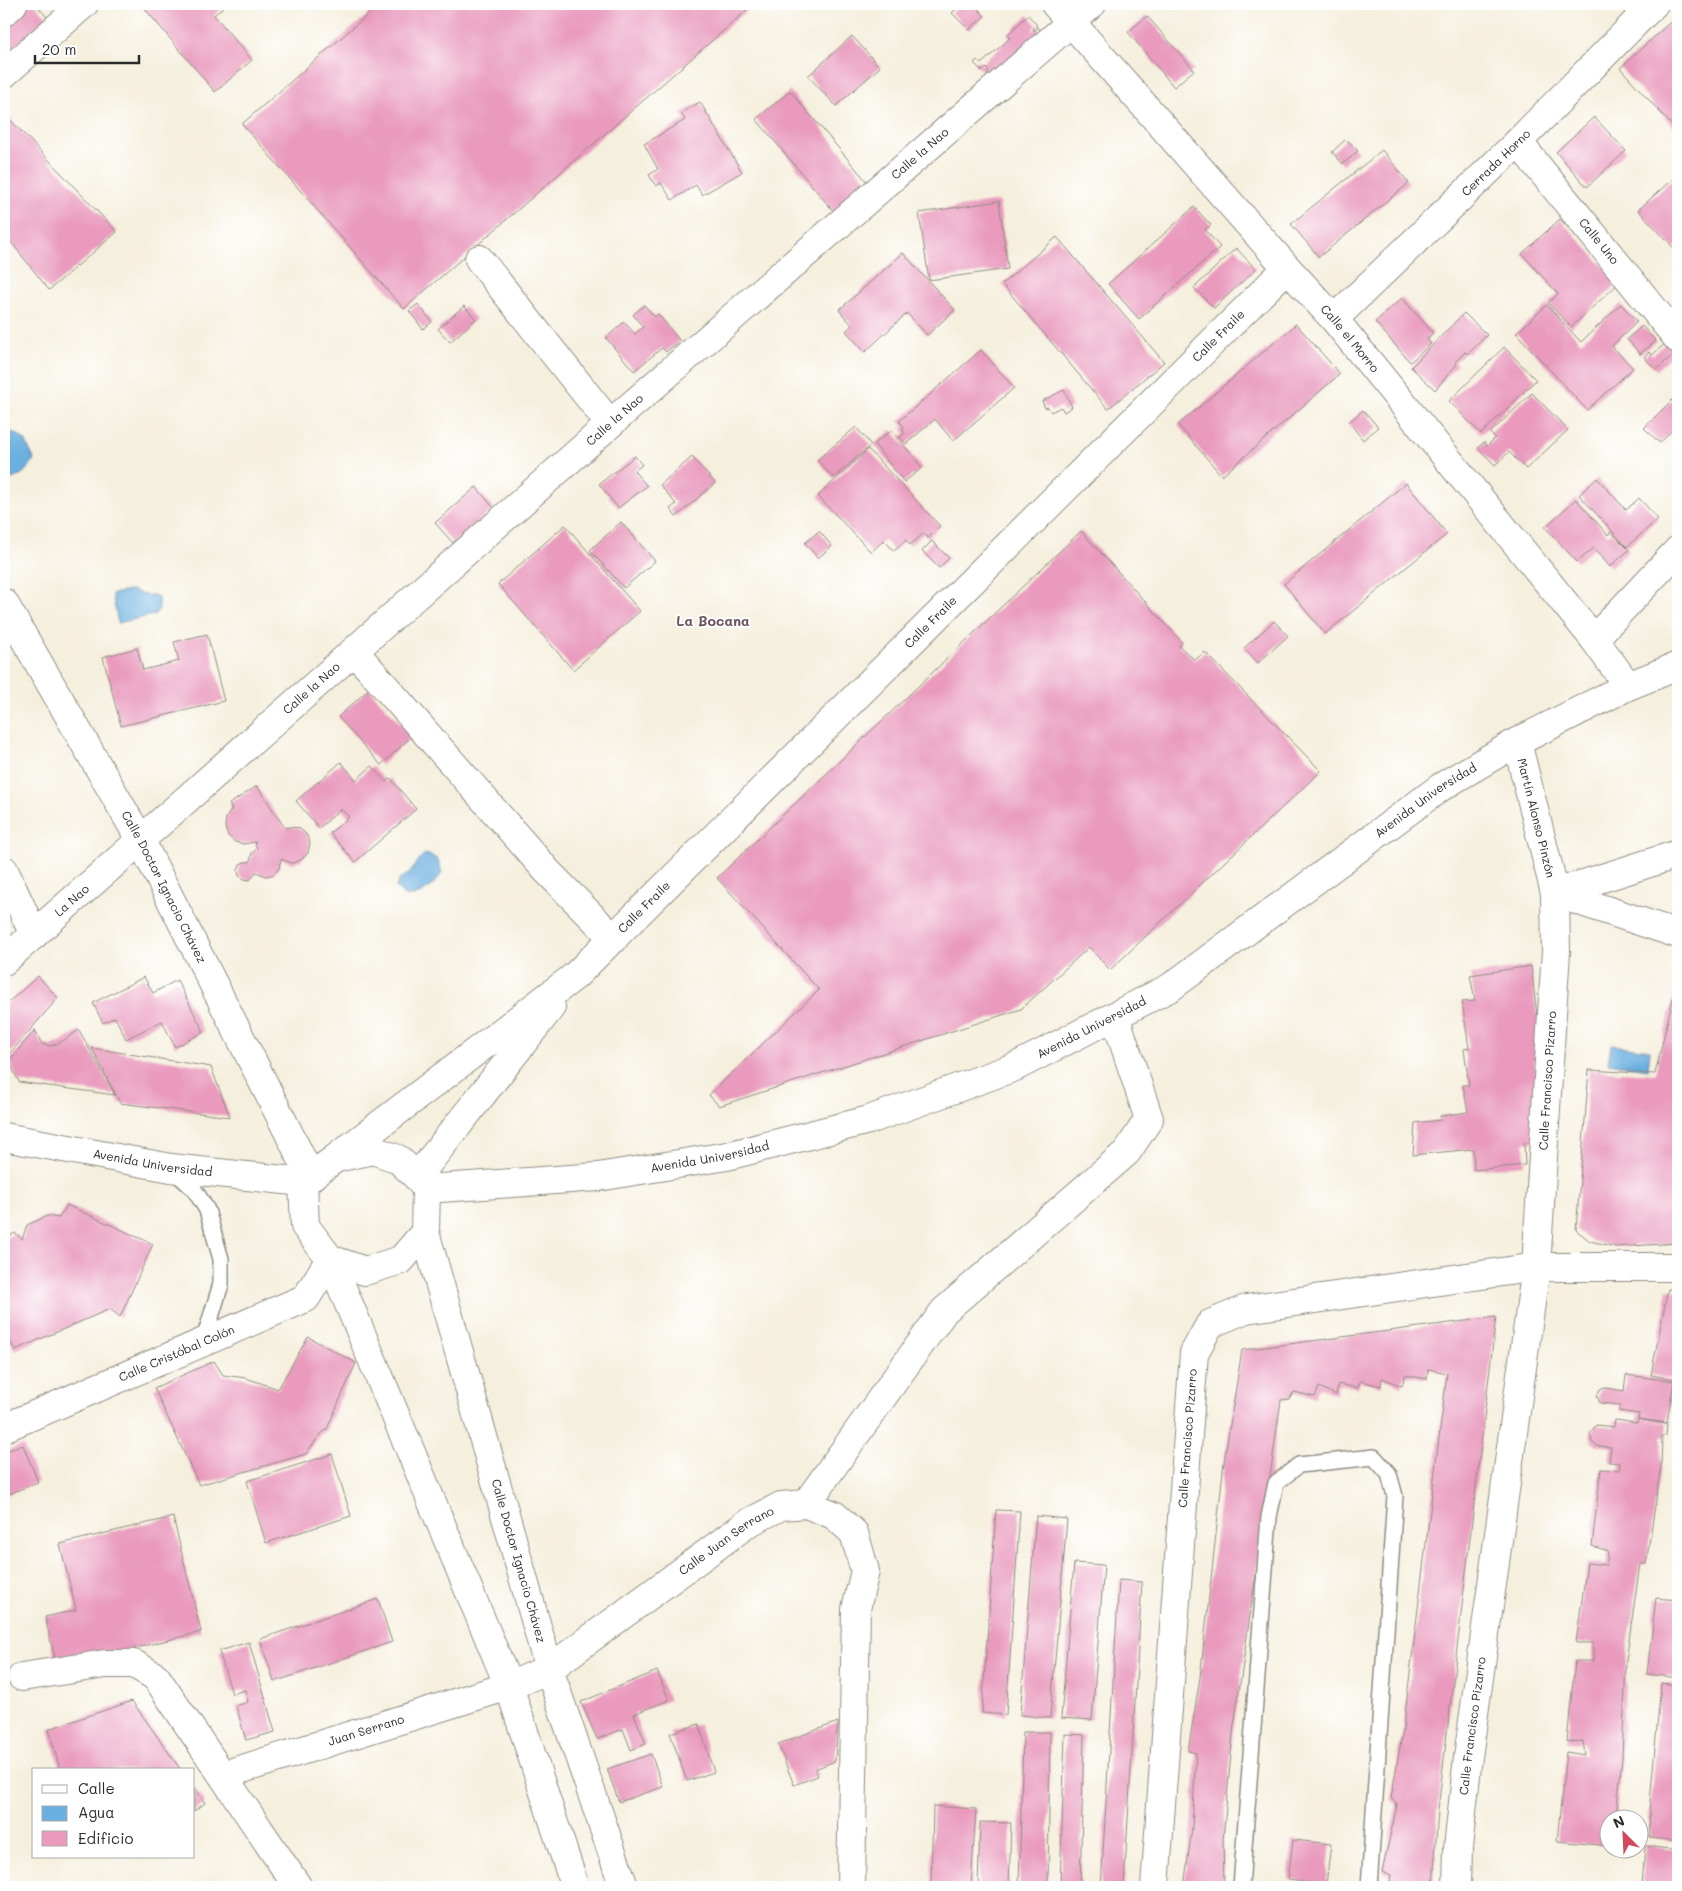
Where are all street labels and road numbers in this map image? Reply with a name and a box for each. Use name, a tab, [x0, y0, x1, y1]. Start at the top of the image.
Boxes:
street label: Calle la Nao	[887, 124, 952, 182]
street label: Cerrada Horno	[1457, 125, 1533, 199]
street label: Calle Uno	[1576, 214, 1623, 267]
street label: Calle el Morro	[1318, 301, 1383, 375]
street label: Calle Fraile	[1188, 306, 1248, 365]
street label: Calle la Nao	[582, 390, 646, 449]
street label: Calle Fraile	[900, 592, 960, 651]
street label: Calle la Nao	[279, 658, 343, 717]
street label: Martín Alonso Pinzón	[1514, 756, 1560, 879]
street label: Avenida Universidad	[1371, 759, 1479, 841]
street label: Calle Doctor Ignacio Chávez	[118, 808, 211, 966]
street label: Calle Fraile	[614, 877, 673, 936]
street label: La Nao	[51, 880, 92, 920]
street label: Avenida Universidad	[1034, 992, 1149, 1061]
street label: Calle Francisco Pizarro	[1534, 1011, 1559, 1151]
street label: Avenida Universidad	[649, 1137, 771, 1175]
street label: Avenida Universidad	[92, 1145, 214, 1179]
street label: Calle Cristóbal Colón	[116, 1321, 237, 1385]
street label: Calle Francisco Pizarro	[1174, 1368, 1200, 1508]
street label: Calle Doctor Ignacio Chávez	[488, 1477, 550, 1645]
street label: Calle Juan Serrano	[675, 1502, 776, 1578]
street label: Calle Francisco Pizarro	[1455, 1656, 1489, 1796]
street label: Juan Serrano	[326, 1710, 406, 1749]

